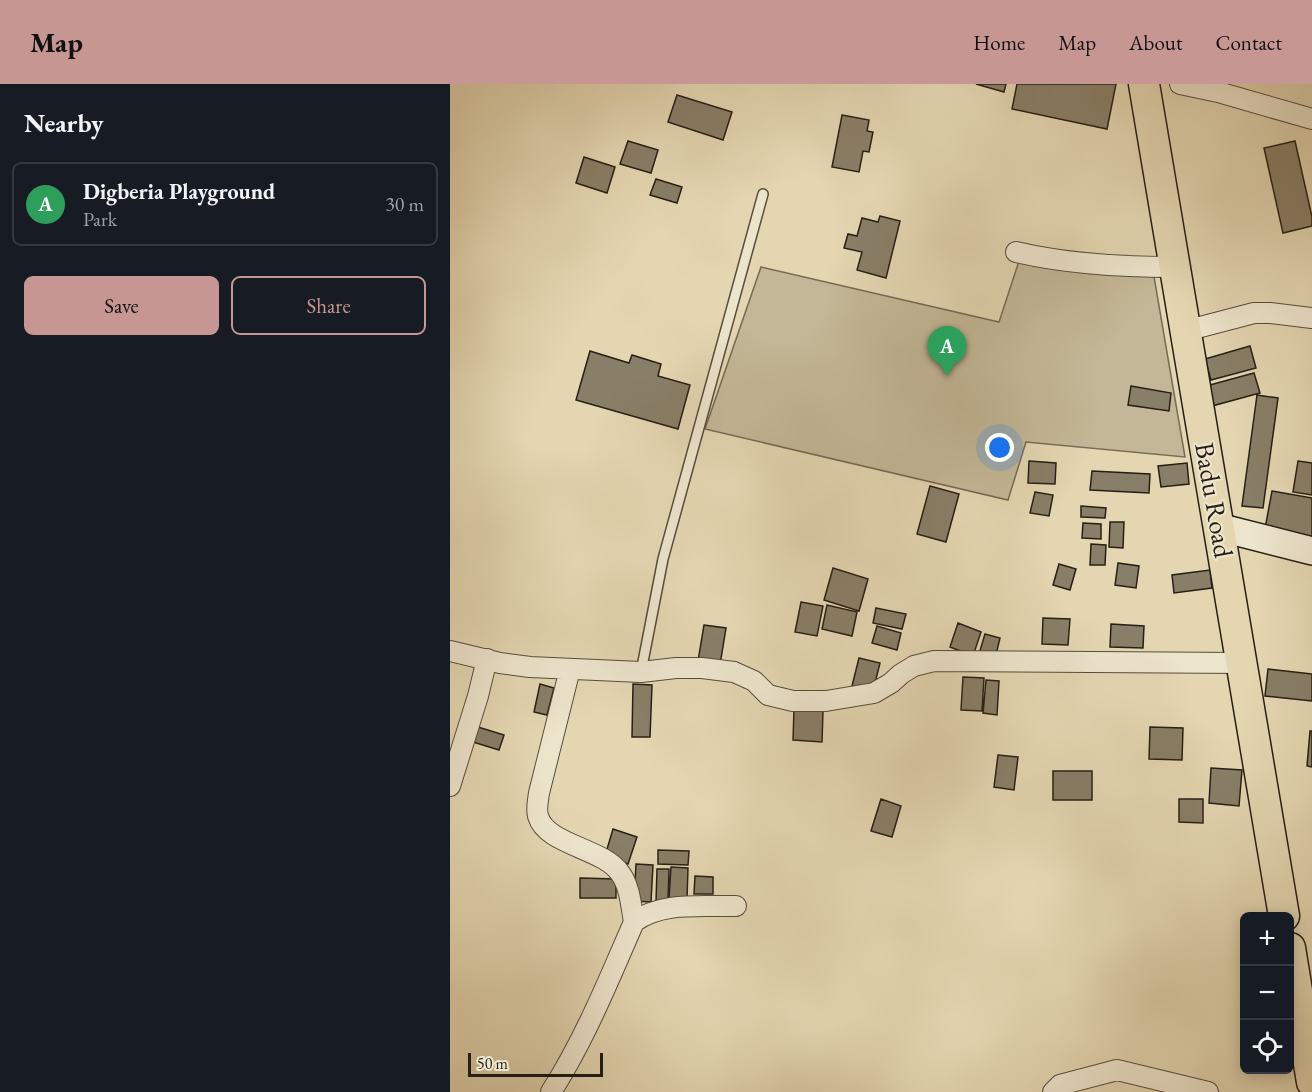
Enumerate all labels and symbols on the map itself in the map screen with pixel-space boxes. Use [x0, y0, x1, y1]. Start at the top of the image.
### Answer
pin: A [928, 326, 966, 376]
your location [985, 433, 1014, 462]
street label: Badu Road [1187, 440, 1242, 561]
scale bar [468, 1050, 603, 1078]

